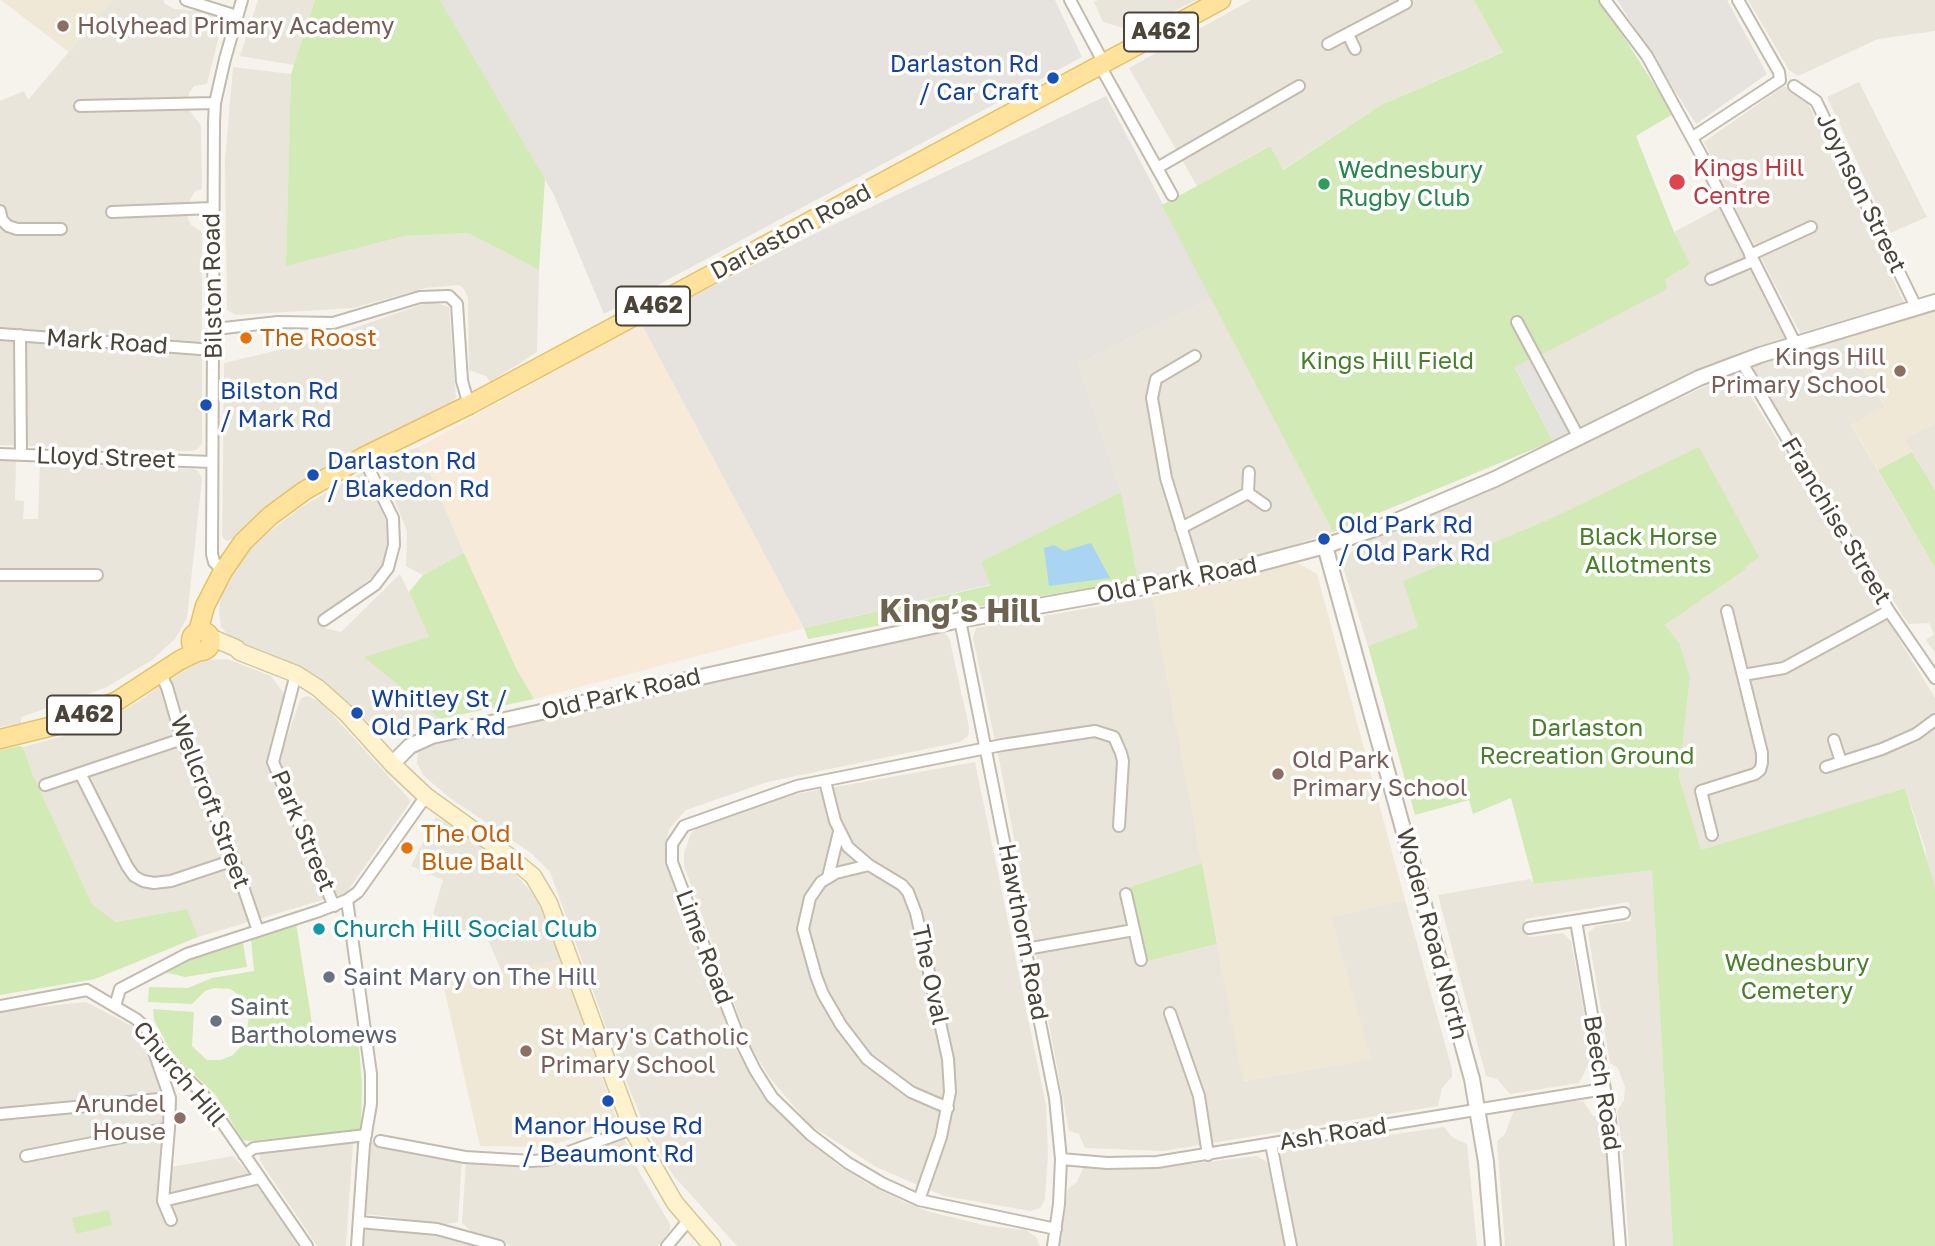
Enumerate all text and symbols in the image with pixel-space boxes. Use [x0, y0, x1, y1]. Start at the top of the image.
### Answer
place label: Holyhead Primary Academy [77, 12, 394, 40]
road number: A462 [1124, 12, 1198, 52]
marker: Holyhead Primary Academy [55, 18, 71, 34]
place label: Darlaston Rd / Car Craft [890, 50, 1039, 106]
marker: Darlaston Rd / Car Craft [1045, 70, 1061, 86]
street label: Joynson Street [1810, 108, 1912, 278]
place label: Kings Hill Centre [1693, 154, 1804, 210]
place label: Wednesbury Rugby Club [1338, 156, 1483, 212]
marker: Kings Hill Centre [1667, 172, 1687, 192]
marker: Wednesbury Rugby Club [1316, 176, 1332, 192]
street label: Darlaston Road [706, 178, 876, 286]
street label: Bilston Road [197, 213, 229, 359]
road number: A462 [616, 286, 690, 326]
street label: Mark Road [45, 323, 169, 361]
place label: The Roost [260, 324, 377, 352]
marker: The Roost [238, 330, 254, 346]
place label: Kings Hill Primary School [1710, 343, 1886, 399]
park label: Kings Hill Field [1300, 347, 1474, 375]
marker: Kings Hill Primary School [1892, 363, 1908, 379]
place label: Bilston Rd / Mark Rd [220, 377, 339, 433]
marker: Bilston Rd / Mark Rd [198, 397, 214, 413]
street label: Franchise Street [1775, 432, 1897, 610]
street label: Lloyd Street [36, 441, 176, 475]
place label: Darlaston Rd / Blakedon Rd [327, 447, 490, 503]
marker: Darlaston Rd / Blakedon Rd [305, 467, 321, 483]
place label: Old Park Rd / Old Park Rd [1338, 511, 1490, 567]
park label: Black Horse Allotments [1579, 523, 1717, 579]
marker: Old Park Rd / Old Park Rd [1316, 531, 1332, 547]
street label: Old Park Road [1094, 550, 1260, 610]
district label: King’s Hill [879, 593, 1041, 631]
street label: Old Park Road [538, 662, 704, 726]
place label: Whitley St / Old Park Rd [371, 685, 507, 741]
road number: A462 [47, 695, 121, 734]
marker: Whitley St / Old Park Rd [349, 705, 365, 721]
street label: Wellcroft Street [164, 711, 256, 893]
park label: Darlaston Recreation Ground [1479, 714, 1695, 770]
place label: Old Park Primary School [1292, 746, 1468, 802]
street label: Park Street [265, 766, 341, 896]
marker: Old Park Primary School [1270, 766, 1286, 782]
place label: The Old Blue Ball [421, 820, 524, 876]
street label: Woden Road North [1390, 825, 1474, 1043]
marker: The Old Blue Ball [399, 840, 415, 856]
street label: Hawthorn Road [992, 841, 1054, 1023]
street label: Lime Road [669, 886, 739, 1008]
place label: Church Hill Social Club [333, 915, 597, 943]
marker: Church Hill Social Club [311, 921, 327, 937]
street label: The Oval [905, 922, 955, 1028]
park label: Wednesbury Cemetery [1725, 949, 1869, 1005]
place label: Saint Mary on The Hill [343, 963, 597, 991]
marker: Saint Mary on The Hill [321, 969, 337, 985]
place label: Saint Bartholomews [230, 993, 397, 1049]
marker: Saint Bartholomews [208, 1013, 224, 1029]
street label: Beech Road [1577, 1013, 1627, 1153]
street label: Church Hill [127, 1015, 231, 1133]
place label: St Mary's Catholic Primary School [540, 1023, 749, 1079]
marker: St Mary's Catholic Primary School [518, 1043, 534, 1059]
place label: Arundel House [75, 1090, 166, 1146]
marker: Manor House Rd / Beaumont Rd [600, 1093, 616, 1109]
marker: Arundel House [172, 1110, 188, 1126]
street label: Ash Road [1277, 1111, 1389, 1157]
place label: Manor House Rd / Beaumont Rd [513, 1112, 703, 1168]

